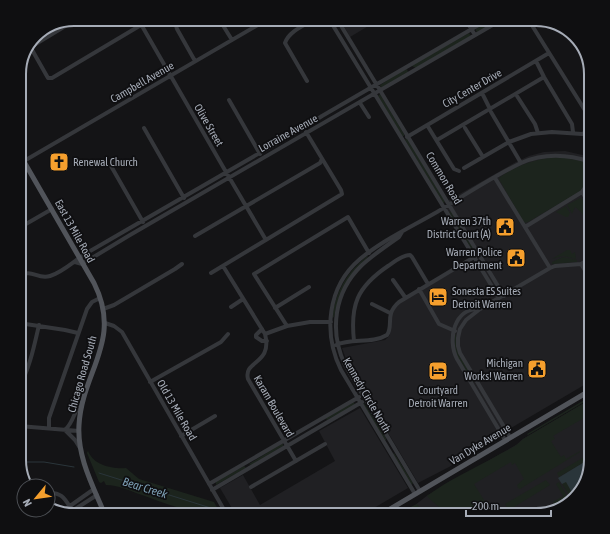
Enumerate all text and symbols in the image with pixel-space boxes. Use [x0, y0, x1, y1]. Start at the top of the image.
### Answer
street label: Campbell Avenue [108, 59, 176, 105]
street label: City Center Drive [440, 66, 504, 110]
street label: Olive Street [192, 102, 226, 148]
street label: Lorraine Avenue [256, 112, 320, 154]
street label: Common Road [424, 150, 464, 206]
church icon: Renewal Church [48, 151, 70, 173]
place label: Renewal Church [73, 156, 138, 168]
street label: East 13 Mile Road [53, 197, 97, 265]
place label: Warren 37th District Court (A) [427, 215, 491, 240]
public building icon: Warren 37th District Court (A) [494, 216, 516, 238]
place label: Warren Police Department [446, 246, 502, 271]
public building icon: Warren Police Department [505, 247, 527, 269]
place label: Sonesta ES Suites Detroit Warren [452, 285, 521, 310]
hotel icon: Sonesta ES Suites Detroit Warren [427, 286, 449, 308]
street label: Chicago Road South [65, 334, 99, 414]
street label: Kennedy Circle North [341, 355, 393, 435]
place label: Michigan Works! Warren [464, 357, 523, 382]
public building icon: Michigan Works! Warren [526, 358, 548, 380]
hotel icon: Courtyard Detroit Warren [427, 360, 449, 382]
street label: Karam Boulevard [251, 373, 297, 439]
street label: Old 13 Mile Road [155, 378, 199, 442]
place label: Courtyard Detroit Warren [408, 384, 468, 409]
street label: Van Dyke Avenue [447, 421, 513, 467]
water label: Bear Creek [121, 475, 170, 502]
north arrow [16, 478, 56, 518]
scale bar [466, 492, 551, 518]
text: N [20, 497, 34, 509]
text: 200 m [472, 499, 499, 513]

